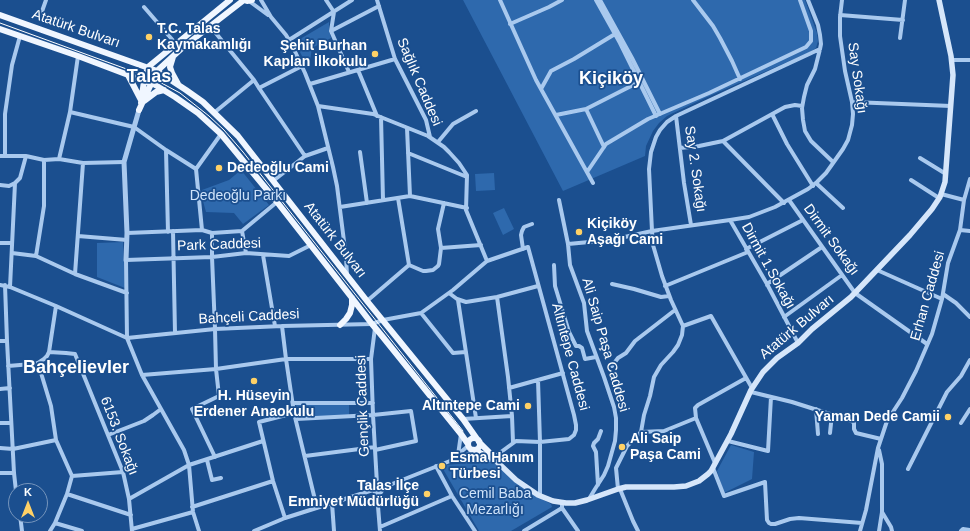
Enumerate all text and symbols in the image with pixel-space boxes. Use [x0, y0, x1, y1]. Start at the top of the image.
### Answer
street label: Atatürk Bulvarı [30, 6, 122, 52]
place label: T.C. Talas Kaymakamlığı [157, 21, 251, 54]
marker: T.C. Talas Kaymakamlığı [144, 32, 154, 42]
street label: Sağlık Caddesi [393, 35, 445, 129]
place label: Şehit Burhan Kaplan İlkokulu [264, 38, 367, 70]
street label: Say Sokağı [844, 41, 870, 115]
marker: Şehit Burhan Kaplan İlkokulu [370, 49, 380, 59]
district label: Talas [127, 66, 171, 88]
district label: Kiçiköy [579, 68, 643, 90]
street label: Say 2. Sokağı [681, 125, 709, 213]
place label: Dedeoğlu Cami [227, 160, 329, 176]
marker: Dedeoğlu Cami [214, 163, 224, 173]
park label: Dedeoğlu Parkı [190, 188, 286, 204]
street label: Atatürk Bulvarı [300, 199, 370, 281]
street label: Dirmit Sokağı [800, 201, 862, 279]
place label: Kiçiköy Aşağı Cami [587, 216, 663, 248]
street label: Dirmit 1.Sokağı [737, 220, 799, 312]
marker: Kiçiköy Aşağı Cami [574, 227, 584, 237]
street label: Park Caddesi [177, 235, 261, 255]
street label: Erhan Caddesi [907, 249, 949, 343]
street label: Ali Saip Paşa Caddesi [578, 276, 632, 414]
street label: Atatürk Bulvarı [756, 291, 838, 363]
street label: Altıntepe Caddesi [548, 301, 592, 413]
street label: Bahçeli Caddesi [198, 306, 300, 328]
street label: Gençlik Caddesi [353, 355, 373, 457]
district label: Bahçelievler [23, 357, 129, 379]
marker: H. Hüseyin Erdener Anaokulu [249, 376, 259, 386]
place label: H. Hüseyin Erdener Anaokulu [194, 388, 314, 420]
street label: 6153. Sokağı [96, 394, 142, 478]
place label: Altıntepe Cami [422, 398, 520, 414]
marker: Altıntepe Cami [523, 401, 533, 411]
place label: Yaman Dede Camii [815, 409, 940, 425]
marker: Yaman Dede Camii [943, 412, 953, 422]
place label: Ali Saip Paşa Cami [630, 431, 701, 464]
marker: Ali Saip Paşa Cami [617, 442, 627, 452]
place label: Esma Hanım Türbesi [450, 450, 534, 482]
marker: Esma Hanım Türbesi [437, 461, 447, 471]
place label: Talas İlçe Emniyet Müdürlüğü [288, 478, 419, 510]
north arrow [8, 483, 48, 523]
text: K [24, 486, 32, 498]
park label: Cemil Baba Mezarlığı [459, 486, 531, 518]
marker: Talas İlçe Emniyet Müdürlüğü [422, 489, 432, 499]

